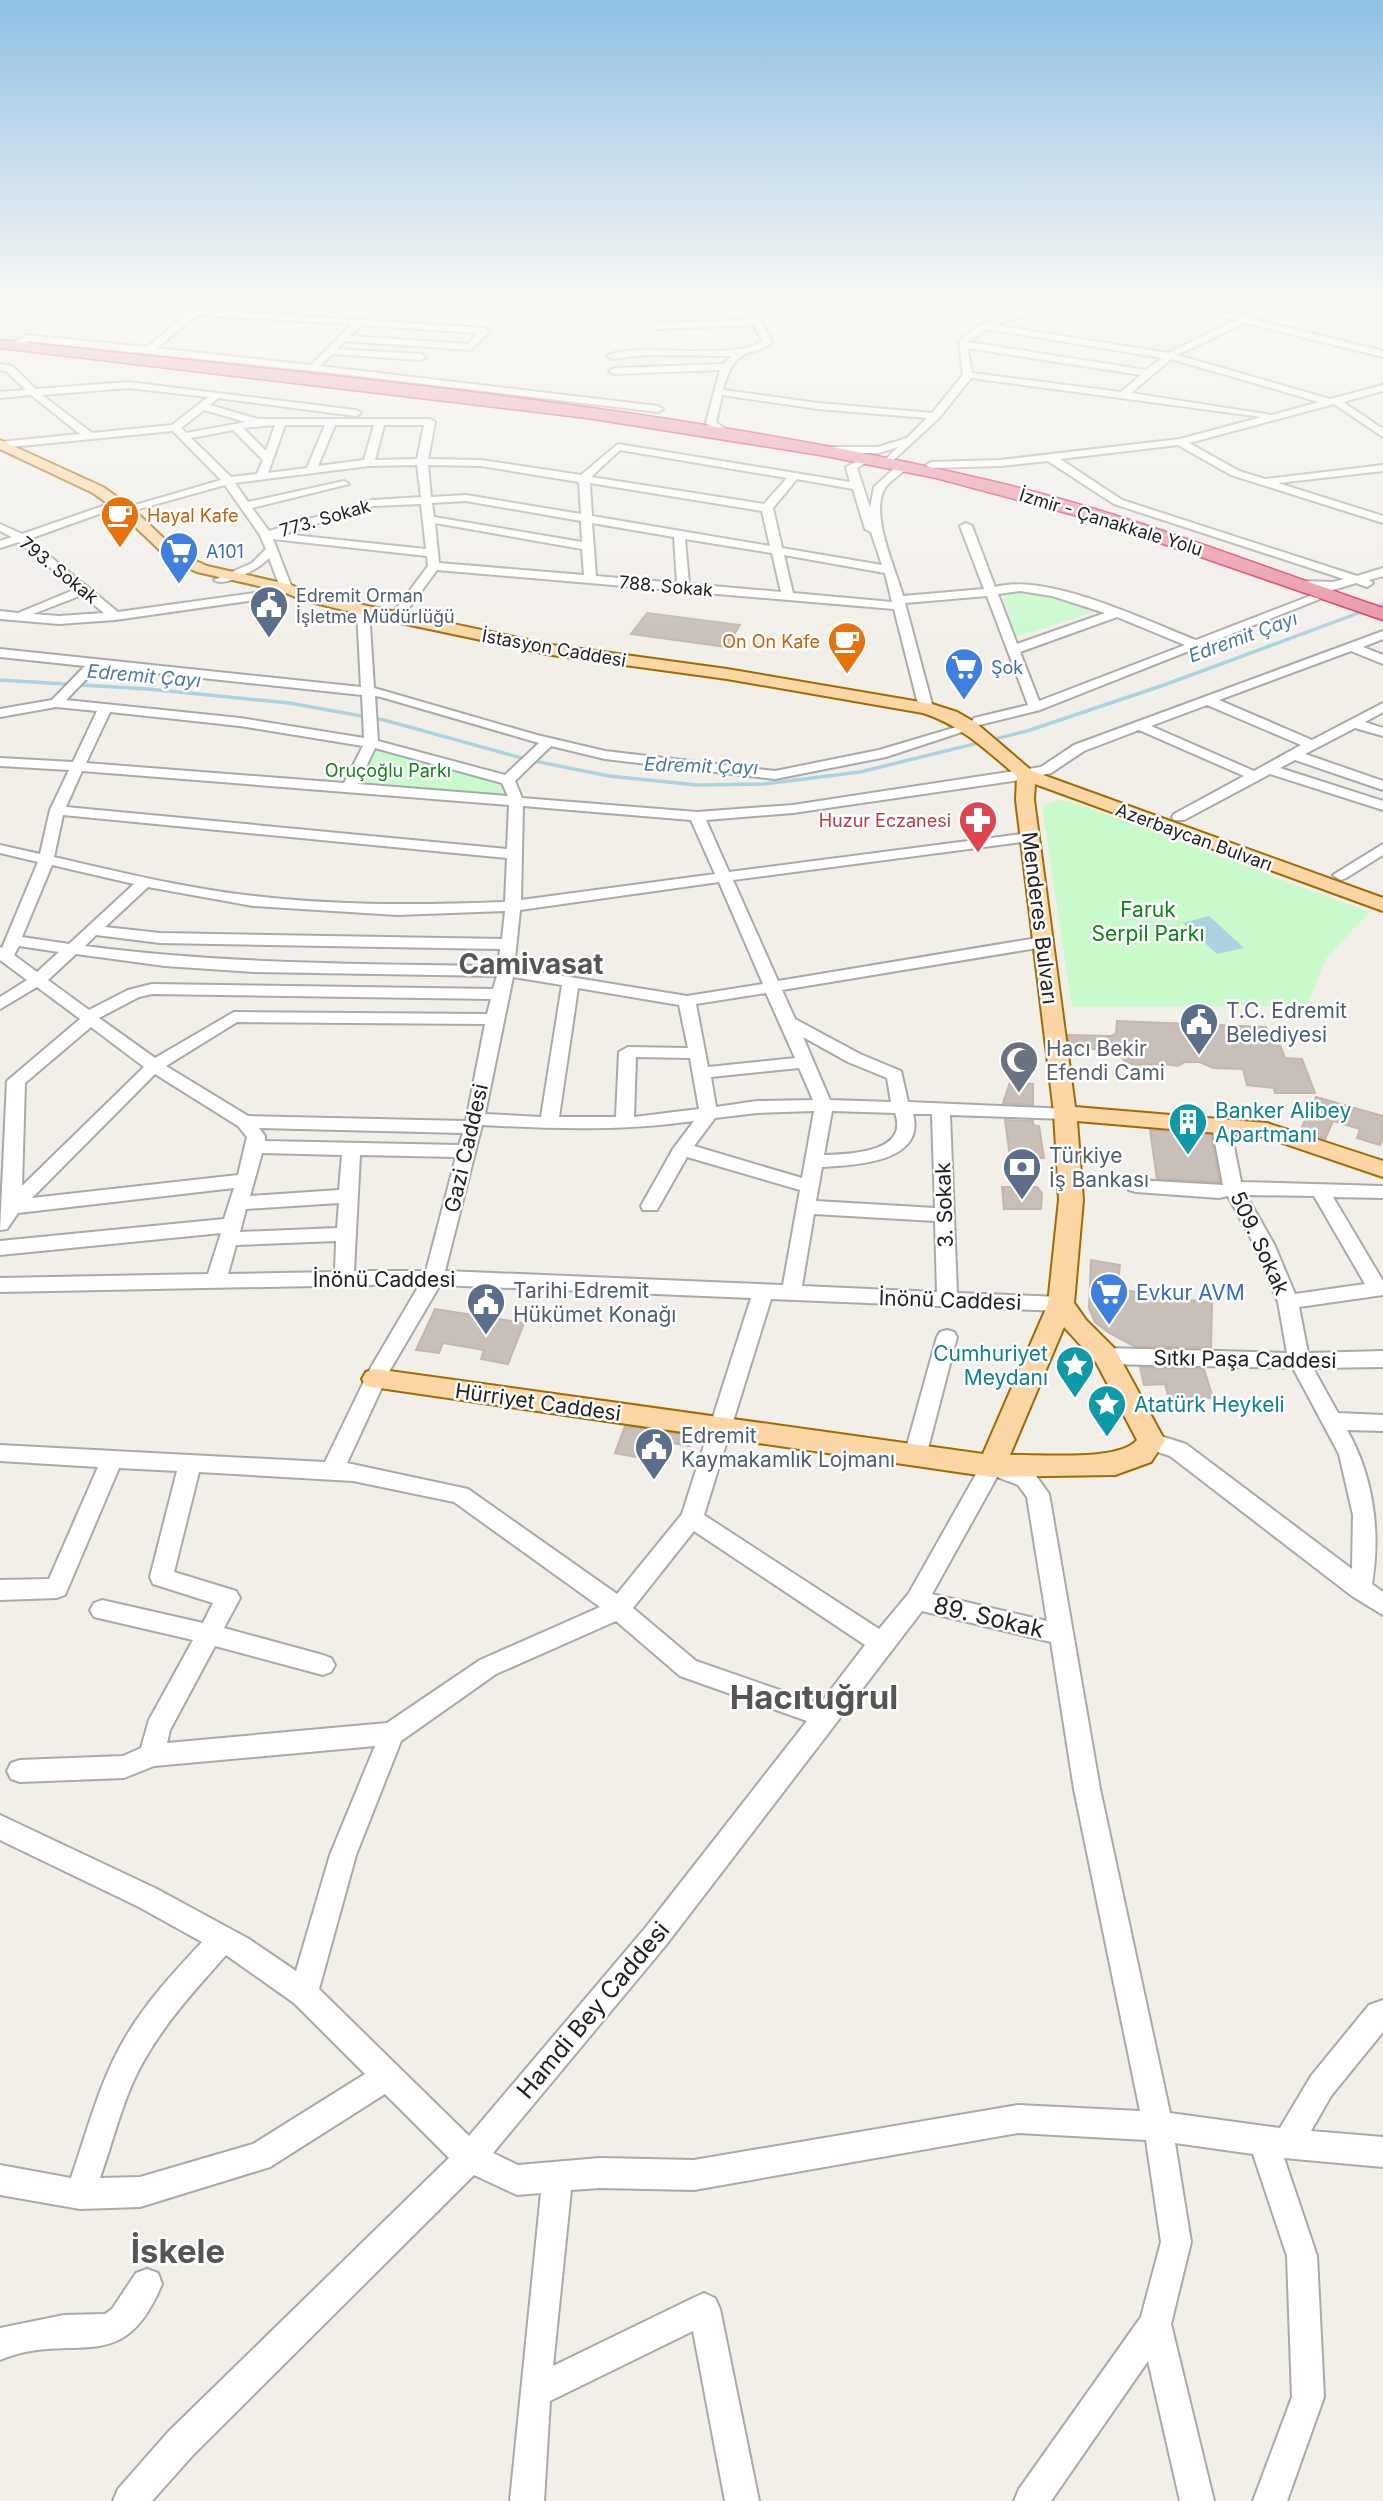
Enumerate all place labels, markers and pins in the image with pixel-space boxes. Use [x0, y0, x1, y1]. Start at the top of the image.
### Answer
cafe icon: Hayal Kafe [99, 494, 141, 549]
place label: Hayal Kafe [147, 505, 239, 526]
supermarket icon: A101 [158, 530, 200, 585]
place label: A101 [206, 541, 244, 562]
public building icon: Edremit Orman İşletme Müdürlüğü [248, 584, 290, 639]
place label: Edremit Orman İşletme Müdürlüğü [296, 585, 455, 627]
cafe icon: On On Kafe [826, 620, 868, 675]
place label: On On Kafe [722, 631, 820, 652]
supermarket icon: Şok [943, 646, 985, 701]
place label: Şok [991, 657, 1023, 678]
pharmacy icon: Huzur Eczanesi [957, 799, 999, 854]
place label: Huzur Eczanesi [819, 810, 951, 831]
place label: T.C. Edremit Belediyesi [1226, 998, 1347, 1047]
public building icon: T.C. Edremit Belediyesi [1178, 1001, 1220, 1056]
place label: Hacı Bekir Efendi Cami [1046, 1036, 1165, 1085]
mosque icon: Hacı Bekir Efendi Cami [998, 1039, 1040, 1094]
place label: Banker Alibey Apartmanı [1215, 1098, 1351, 1147]
building icon: Banker Alibey Apartmanı [1167, 1101, 1209, 1156]
place label: Türkiye İş Bankası [1049, 1143, 1149, 1192]
bank icon: Türkiye İş Bankası [1001, 1146, 1043, 1201]
supermarket icon: Evkur AVM [1088, 1271, 1130, 1326]
place label: Tarihi Edremit Hükümet Konağı [513, 1278, 676, 1327]
place label: Evkur AVM [1136, 1280, 1245, 1305]
public building icon: Tarihi Edremit Hükümet Konağı [465, 1281, 507, 1336]
place label: Cumhuriyet Meydanı [933, 1341, 1048, 1390]
place icon: Cumhuriyet Meydanı [1054, 1344, 1096, 1399]
place icon: Atatürk Heykeli [1086, 1383, 1128, 1438]
place label: Atatürk Heykeli [1134, 1392, 1285, 1417]
place label: Edremit Kaymakamlık Lojmanı [681, 1423, 895, 1472]
public building icon: Edremit Kaymakamlık Lojmanı [633, 1426, 675, 1481]

